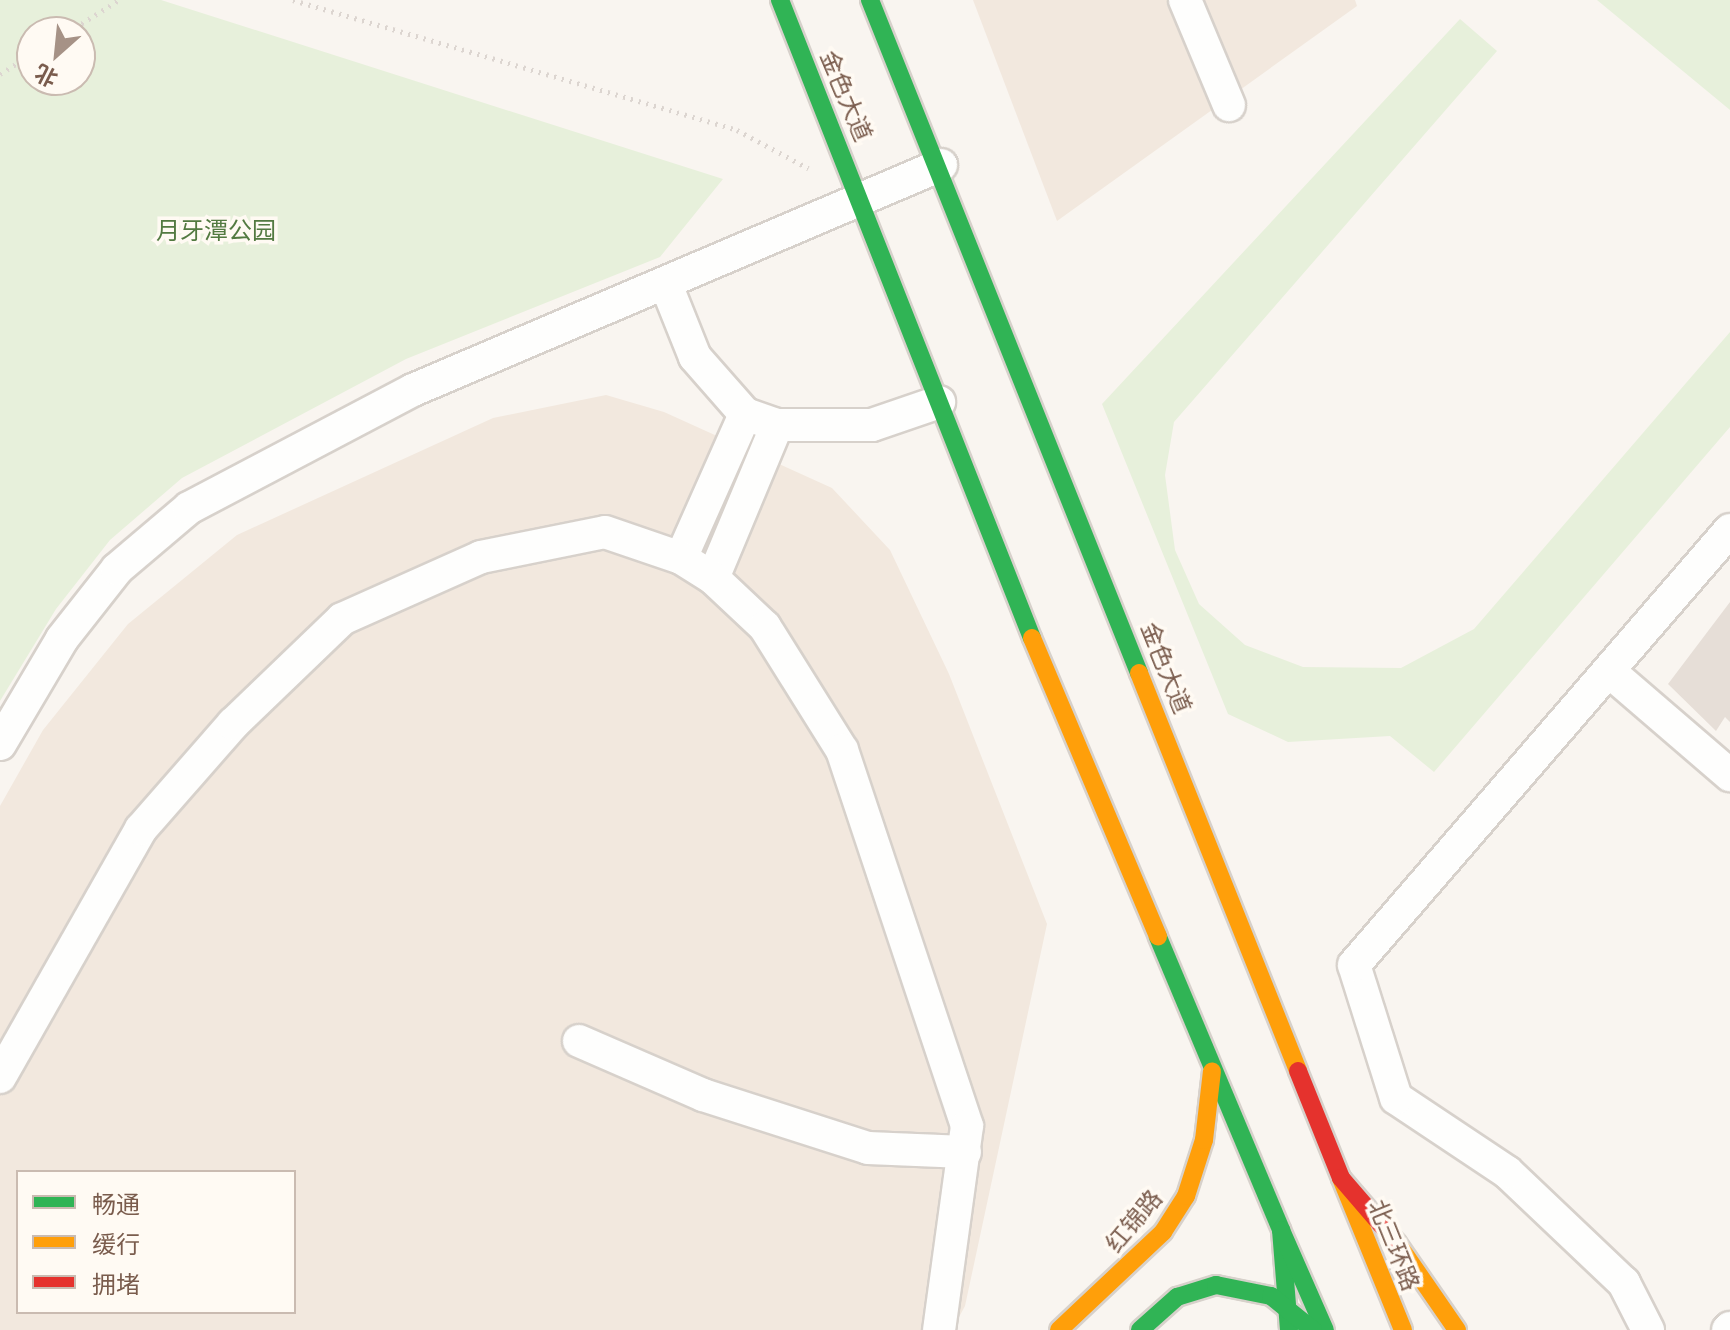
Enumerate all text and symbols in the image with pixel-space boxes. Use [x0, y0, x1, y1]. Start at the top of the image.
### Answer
north arrow [16, 16, 96, 96]
street label: 金色大道 [814, 46, 878, 146]
text: 北 [30, 58, 62, 93]
park label: 月牙潭公园 [156, 217, 276, 245]
street label: 金色大道 [1135, 618, 1197, 718]
legend [16, 1170, 296, 1314]
street label: 红锦路 [1100, 1184, 1168, 1258]
text: 畅通 [92, 1189, 140, 1220]
street label: 北三环路 [1363, 1195, 1425, 1295]
text: 缓行 [92, 1229, 140, 1260]
text: 拥堵 [92, 1269, 140, 1300]

